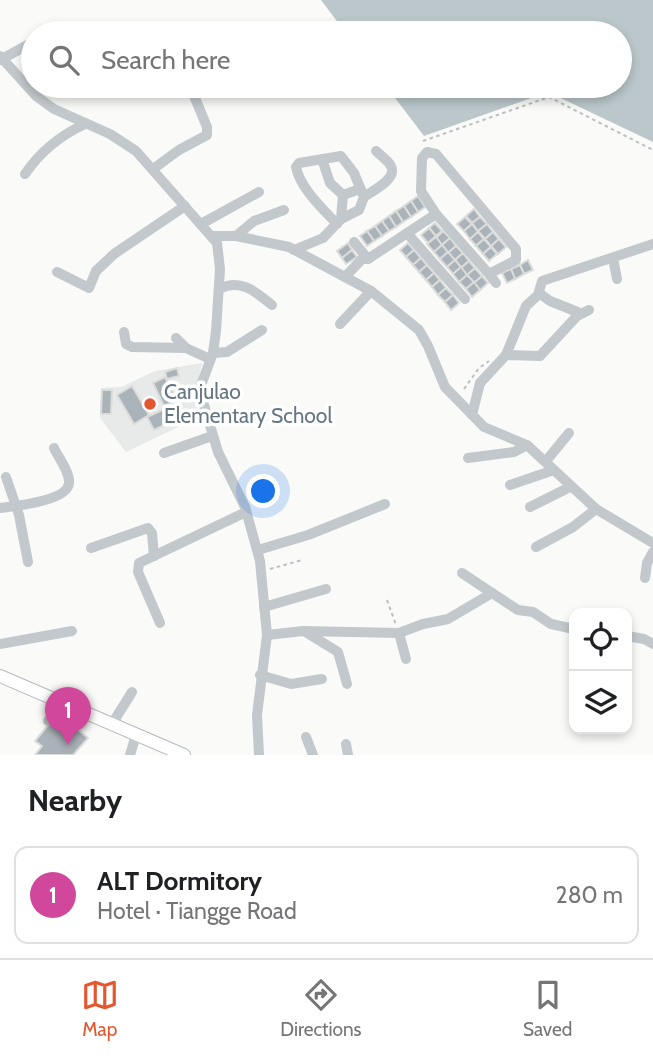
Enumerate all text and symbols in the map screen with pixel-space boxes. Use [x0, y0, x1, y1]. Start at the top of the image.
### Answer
search box [21, 21, 632, 98]
icon: search [45, 41, 83, 79]
text: Search here [101, 44, 230, 76]
place label: Canjulao Elementary School [164, 379, 332, 428]
marker: Canjulao Elementary School [142, 396, 158, 412]
your location [246, 474, 280, 508]
map controls [569, 608, 632, 734]
button: locate [569, 608, 632, 671]
button: layers [569, 671, 632, 734]
pin: 1 [45, 687, 91, 745]
text: Nearby [28, 782, 122, 819]
text: ALT Dormitory [97, 865, 262, 897]
text: 1 [49, 881, 57, 909]
text: 280 m [556, 881, 623, 909]
text: Hotel · Tiangge Road [97, 897, 297, 925]
tab: Map [81, 976, 119, 1041]
tab: Directions [280, 976, 361, 1041]
tab: Saved [523, 976, 572, 1041]

